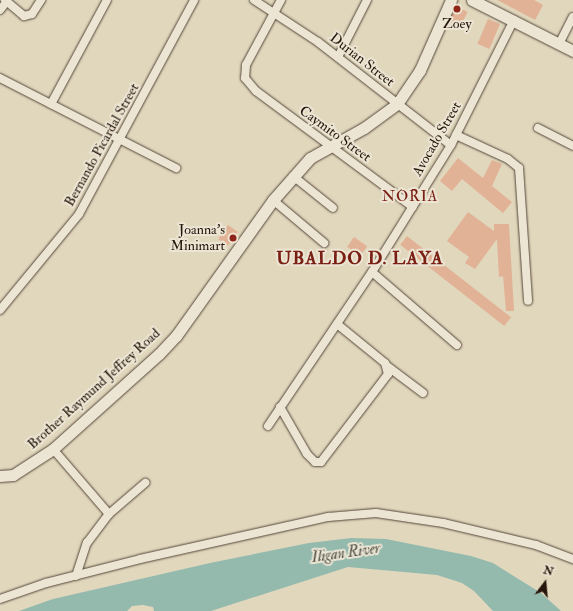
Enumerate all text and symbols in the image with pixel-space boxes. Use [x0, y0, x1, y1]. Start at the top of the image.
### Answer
marker: Zoey [452, 4, 462, 14]
place label: Zoey [442, 16, 472, 32]
street label: Durian Street [326, 30, 398, 90]
street label: Bernando Picardal Street [61, 80, 143, 210]
street label: Avocado Street [409, 99, 465, 179]
street label: Caymito Street [296, 102, 374, 166]
district label: NORIA [382, 188, 438, 206]
place label: Joanna's Minimart [170, 222, 225, 254]
marker: Joanna's Minimart [228, 233, 238, 243]
district label: UBALDO D. LAYA [276, 248, 444, 270]
street label: Brother Raymund Jeffrey Road [24, 325, 164, 453]
water label: Iligan River [310, 539, 382, 567]
north arrow [525, 563, 565, 603]
text: N [542, 563, 555, 579]

